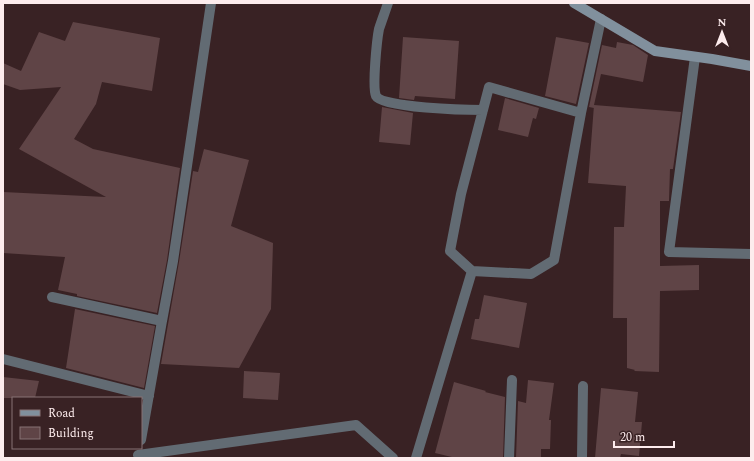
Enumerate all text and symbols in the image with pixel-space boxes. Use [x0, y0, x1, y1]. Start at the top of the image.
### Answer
north arrow [702, 12, 742, 52]
text: N [718, 14, 727, 31]
legend [12, 397, 142, 449]
text: Road [48, 404, 75, 423]
scale bar [614, 423, 674, 449]
text: Building [48, 424, 94, 443]
text: 20 m [620, 428, 645, 447]

